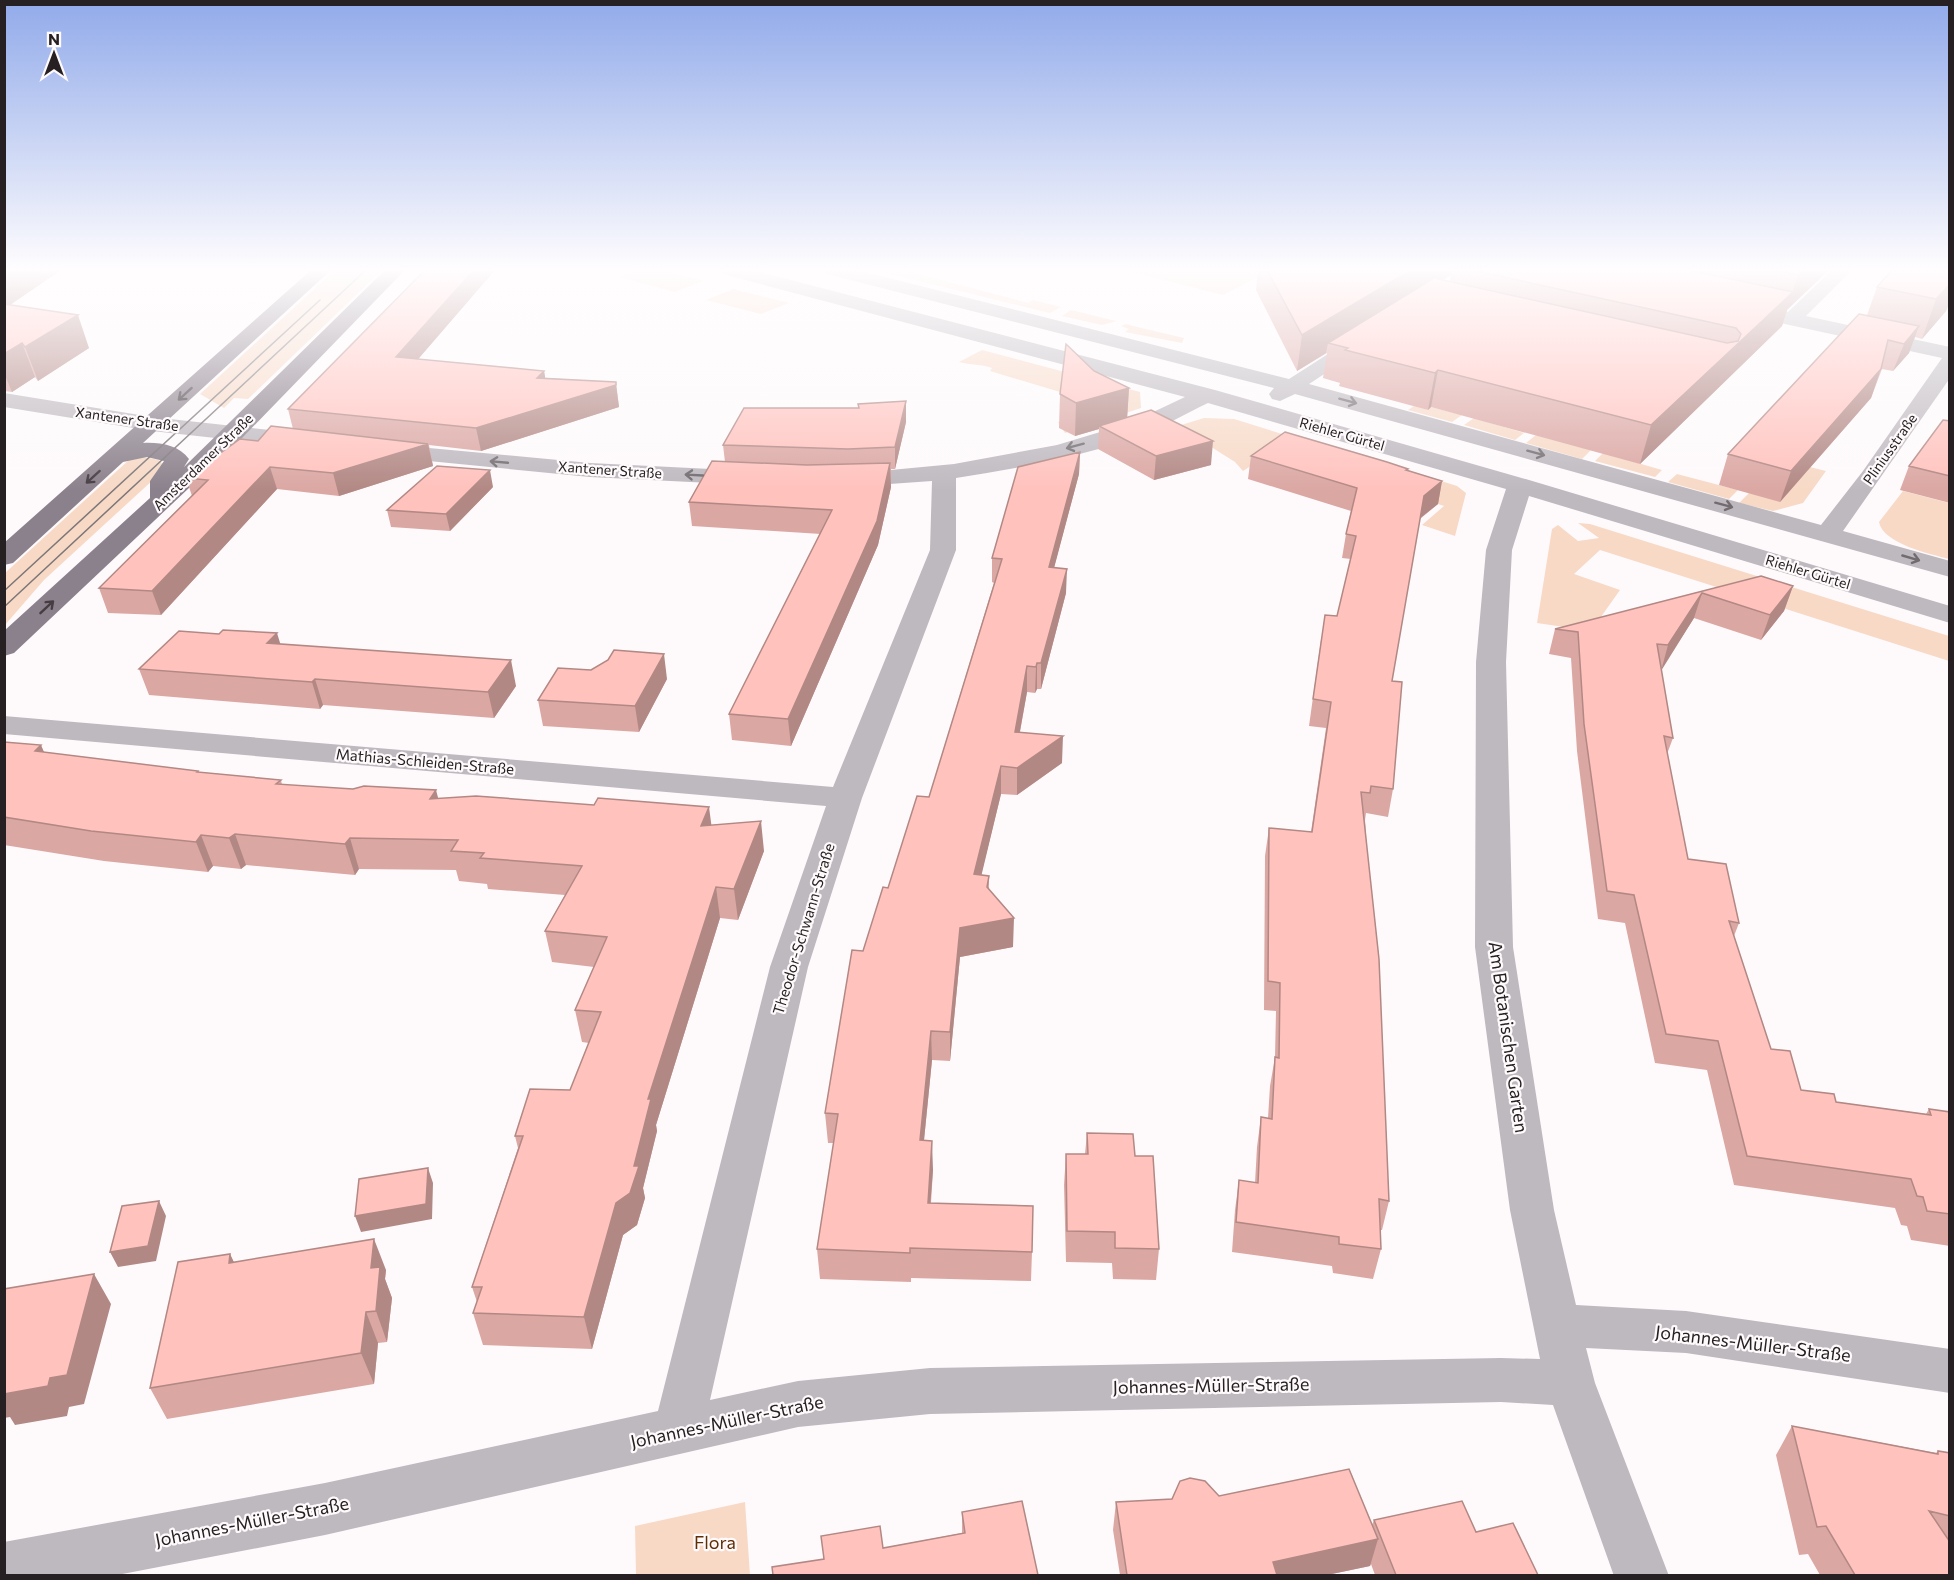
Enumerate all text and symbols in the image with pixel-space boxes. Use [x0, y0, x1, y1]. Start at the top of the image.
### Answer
north arrow [24, 24, 84, 84]
text: N [48, 29, 60, 48]
one-way arrow [178, 387, 193, 401]
one-way arrow [1338, 396, 1357, 407]
street label: Xantener Straße [74, 403, 180, 434]
street label: Amsterdamer Straße [149, 410, 256, 514]
street label: Pliniusstraße [1859, 410, 1920, 487]
street label: Riehler Gürtel [1298, 413, 1387, 454]
one-way arrow [1066, 441, 1085, 453]
one-way arrow [1526, 448, 1545, 459]
one-way arrow [490, 456, 510, 467]
street label: Xantener Straße [558, 457, 663, 482]
one-way arrow [85, 470, 100, 484]
one-way arrow [684, 470, 704, 481]
one-way arrow [1714, 500, 1733, 511]
street label: Riehler Gürtel [1764, 551, 1853, 592]
one-way arrow [1902, 553, 1921, 564]
one-way arrow [39, 600, 54, 614]
street label: Mathias-Schleiden-Straße [335, 744, 515, 778]
street label: Theodor-Schwann-Straße [768, 841, 838, 1017]
street label: Am Botanischen Garten [1485, 940, 1533, 1134]
street label: Johannes-Müller-Straße [1654, 1320, 1852, 1366]
street label: Johannes-Müller-Straße [1112, 1372, 1310, 1398]
street label: Johannes-Müller-Straße [628, 1390, 825, 1452]
street label: Johannes-Müller-Straße [153, 1491, 351, 1551]
park label: Flora [694, 1531, 736, 1553]

